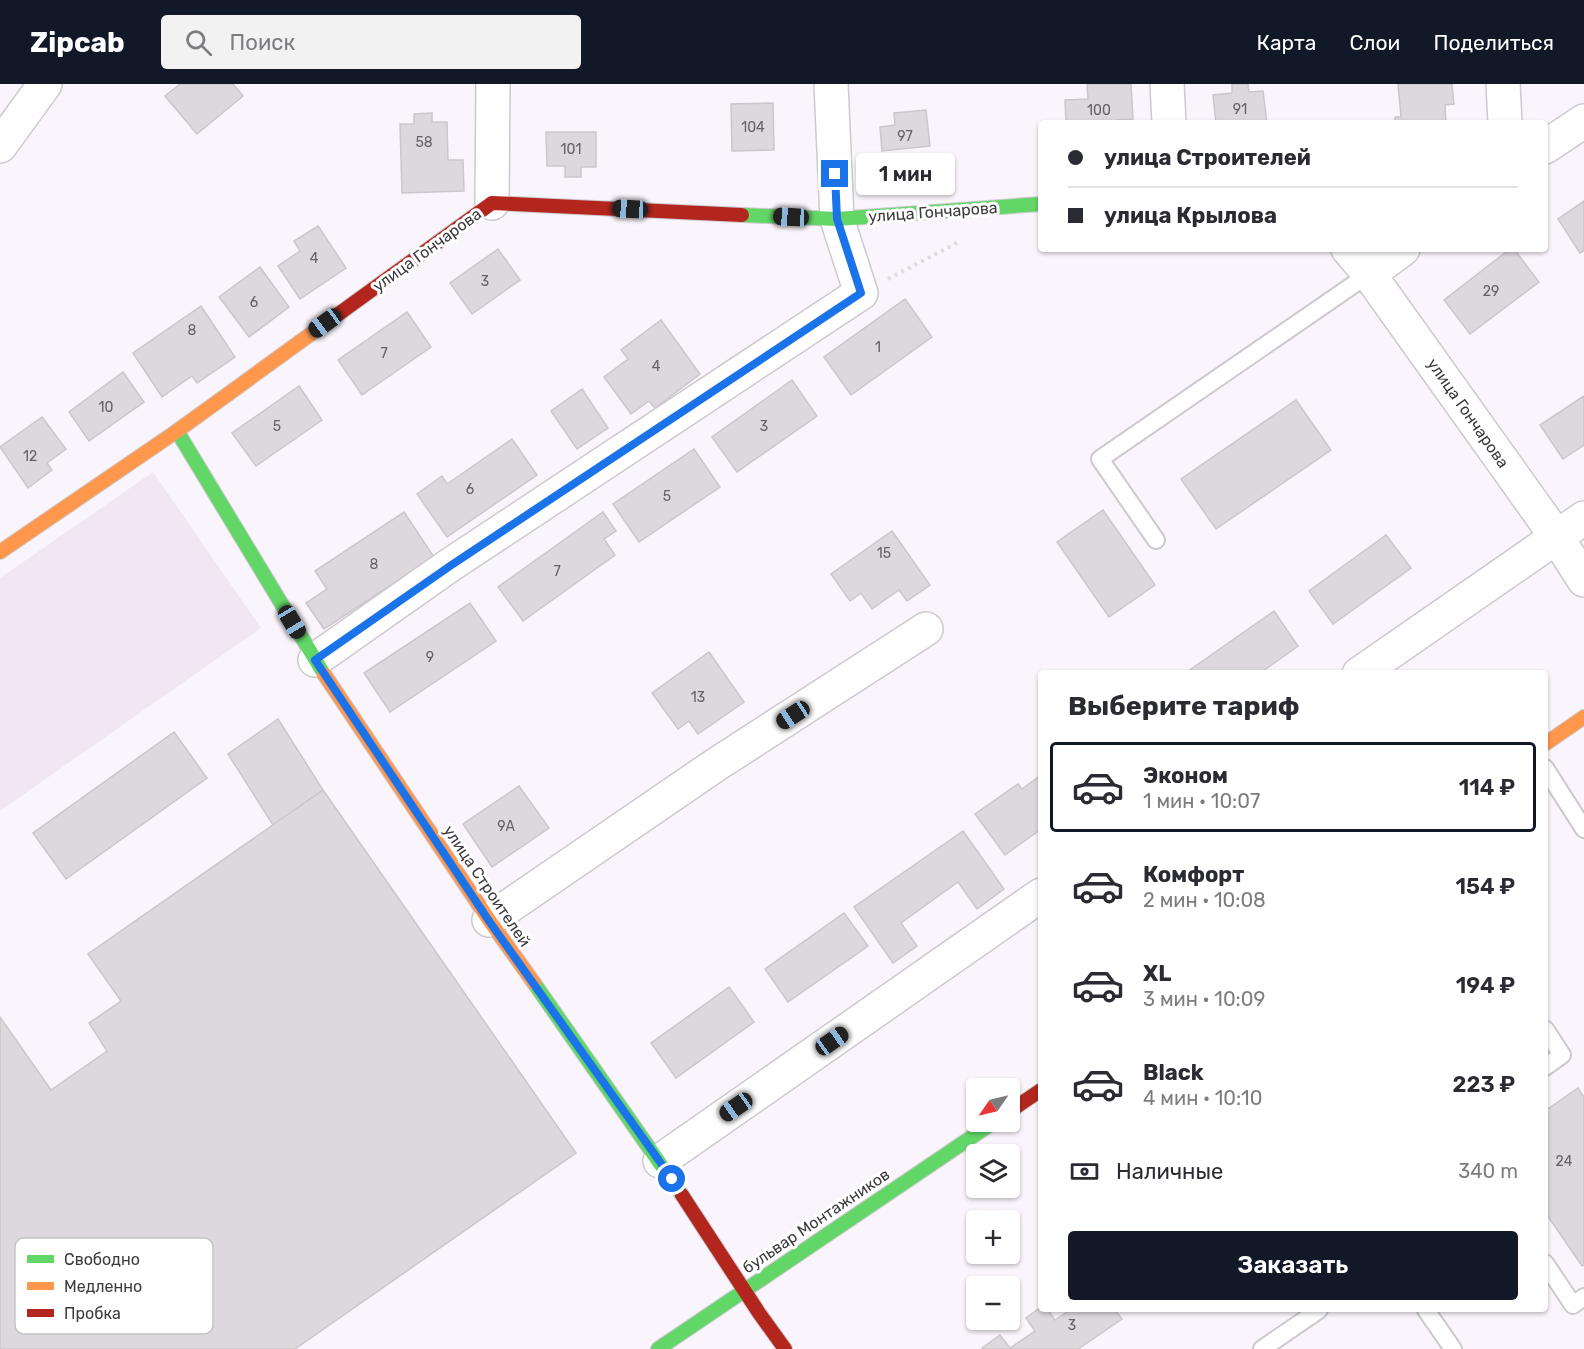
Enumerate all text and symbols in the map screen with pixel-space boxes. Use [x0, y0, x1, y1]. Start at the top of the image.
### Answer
search box [161, 15, 581, 69]
text: Zipcab [30, 26, 125, 59]
icon: search [182, 26, 215, 59]
text: Поиск [230, 29, 295, 56]
text: Карта [1256, 30, 1316, 55]
text: Слои [1349, 30, 1400, 55]
text: Поделиться [1433, 30, 1554, 55]
house number: 91 [1233, 101, 1247, 118]
house number: 100 [1087, 102, 1111, 119]
house number: 104 [741, 119, 765, 136]
house number: 97 [897, 128, 913, 145]
house number: 58 [415, 134, 433, 151]
house number: 101 [561, 141, 581, 158]
text: улица Строителей [1104, 144, 1311, 171]
callout: 1 мин [856, 153, 955, 195]
route end [821, 160, 848, 187]
text: 1 мин [879, 162, 932, 186]
street label: улица Гончарова [868, 198, 998, 226]
car [612, 199, 648, 219]
text: улица Крылова [1104, 202, 1277, 229]
street label: улица Гончарова [369, 204, 485, 296]
car [773, 207, 809, 227]
house number: 4 [310, 250, 319, 267]
house number: 3 [481, 273, 489, 290]
house number: 29 [1483, 283, 1499, 300]
house number: 6 [250, 294, 258, 311]
car [305, 305, 345, 341]
house number: 8 [188, 322, 197, 339]
house number: 1 [875, 339, 881, 356]
house number: 7 [380, 345, 388, 362]
street label: улица Гончарова [1423, 355, 1513, 471]
house number: 4 [652, 358, 661, 375]
house number: 10 [99, 399, 114, 416]
house number: 5 [273, 418, 281, 435]
house number: 3 [760, 418, 768, 435]
house number: 12 [23, 448, 37, 465]
house number: 6 [466, 481, 474, 498]
house number: 5 [663, 488, 671, 505]
house number: 15 [877, 545, 891, 562]
house number: 8 [370, 556, 379, 573]
house number: 7 [553, 563, 561, 580]
car [275, 602, 309, 642]
house number: 9 [426, 649, 434, 666]
house number: 13 [691, 689, 705, 706]
text: Выберите тариф [1068, 690, 1299, 722]
car [773, 698, 813, 732]
icon: car [1071, 760, 1125, 814]
text: Эконом [1143, 762, 1228, 789]
text: 114 ₽ [1459, 774, 1515, 801]
text: 1 мин · 10:07 [1143, 789, 1260, 813]
house number: 9А [497, 818, 515, 835]
street label: улица Строителей [439, 822, 535, 950]
icon: car [1071, 859, 1125, 913]
text: Комфорт [1143, 861, 1244, 888]
text: 154 ₽ [1455, 873, 1515, 900]
text: 2 мин · 10:08 [1143, 888, 1266, 912]
icon: car [1071, 958, 1125, 1012]
text: XL [1143, 960, 1171, 987]
text: 194 ₽ [1456, 972, 1515, 999]
text: 3 мин · 10:09 [1143, 987, 1265, 1011]
car [812, 1023, 852, 1059]
icon: car [1071, 1057, 1125, 1111]
text: Black [1143, 1059, 1204, 1086]
text: 223 ₽ [1452, 1071, 1515, 1098]
north arrow [966, 1078, 1020, 1132]
map controls [966, 1078, 1020, 1330]
text: 4 мин · 10:10 [1143, 1086, 1262, 1110]
car [716, 1089, 756, 1125]
button: layers [966, 1144, 1020, 1198]
house number: 24 [1556, 1153, 1573, 1170]
icon: cash [1068, 1155, 1101, 1188]
text: Наличные [1116, 1158, 1223, 1185]
text: 340 m [1458, 1159, 1518, 1183]
route start [658, 1165, 685, 1192]
street label: бульвар Монтажников [739, 1165, 893, 1277]
button: + [966, 1210, 1020, 1264]
button: Заказать [1068, 1231, 1518, 1300]
legend [15, 1238, 213, 1334]
text: Свободно [64, 1250, 140, 1269]
button: − [966, 1276, 1020, 1330]
text: Медленно [64, 1277, 142, 1296]
text: Пробка [64, 1304, 121, 1323]
house number: 3 [1068, 1317, 1076, 1334]

